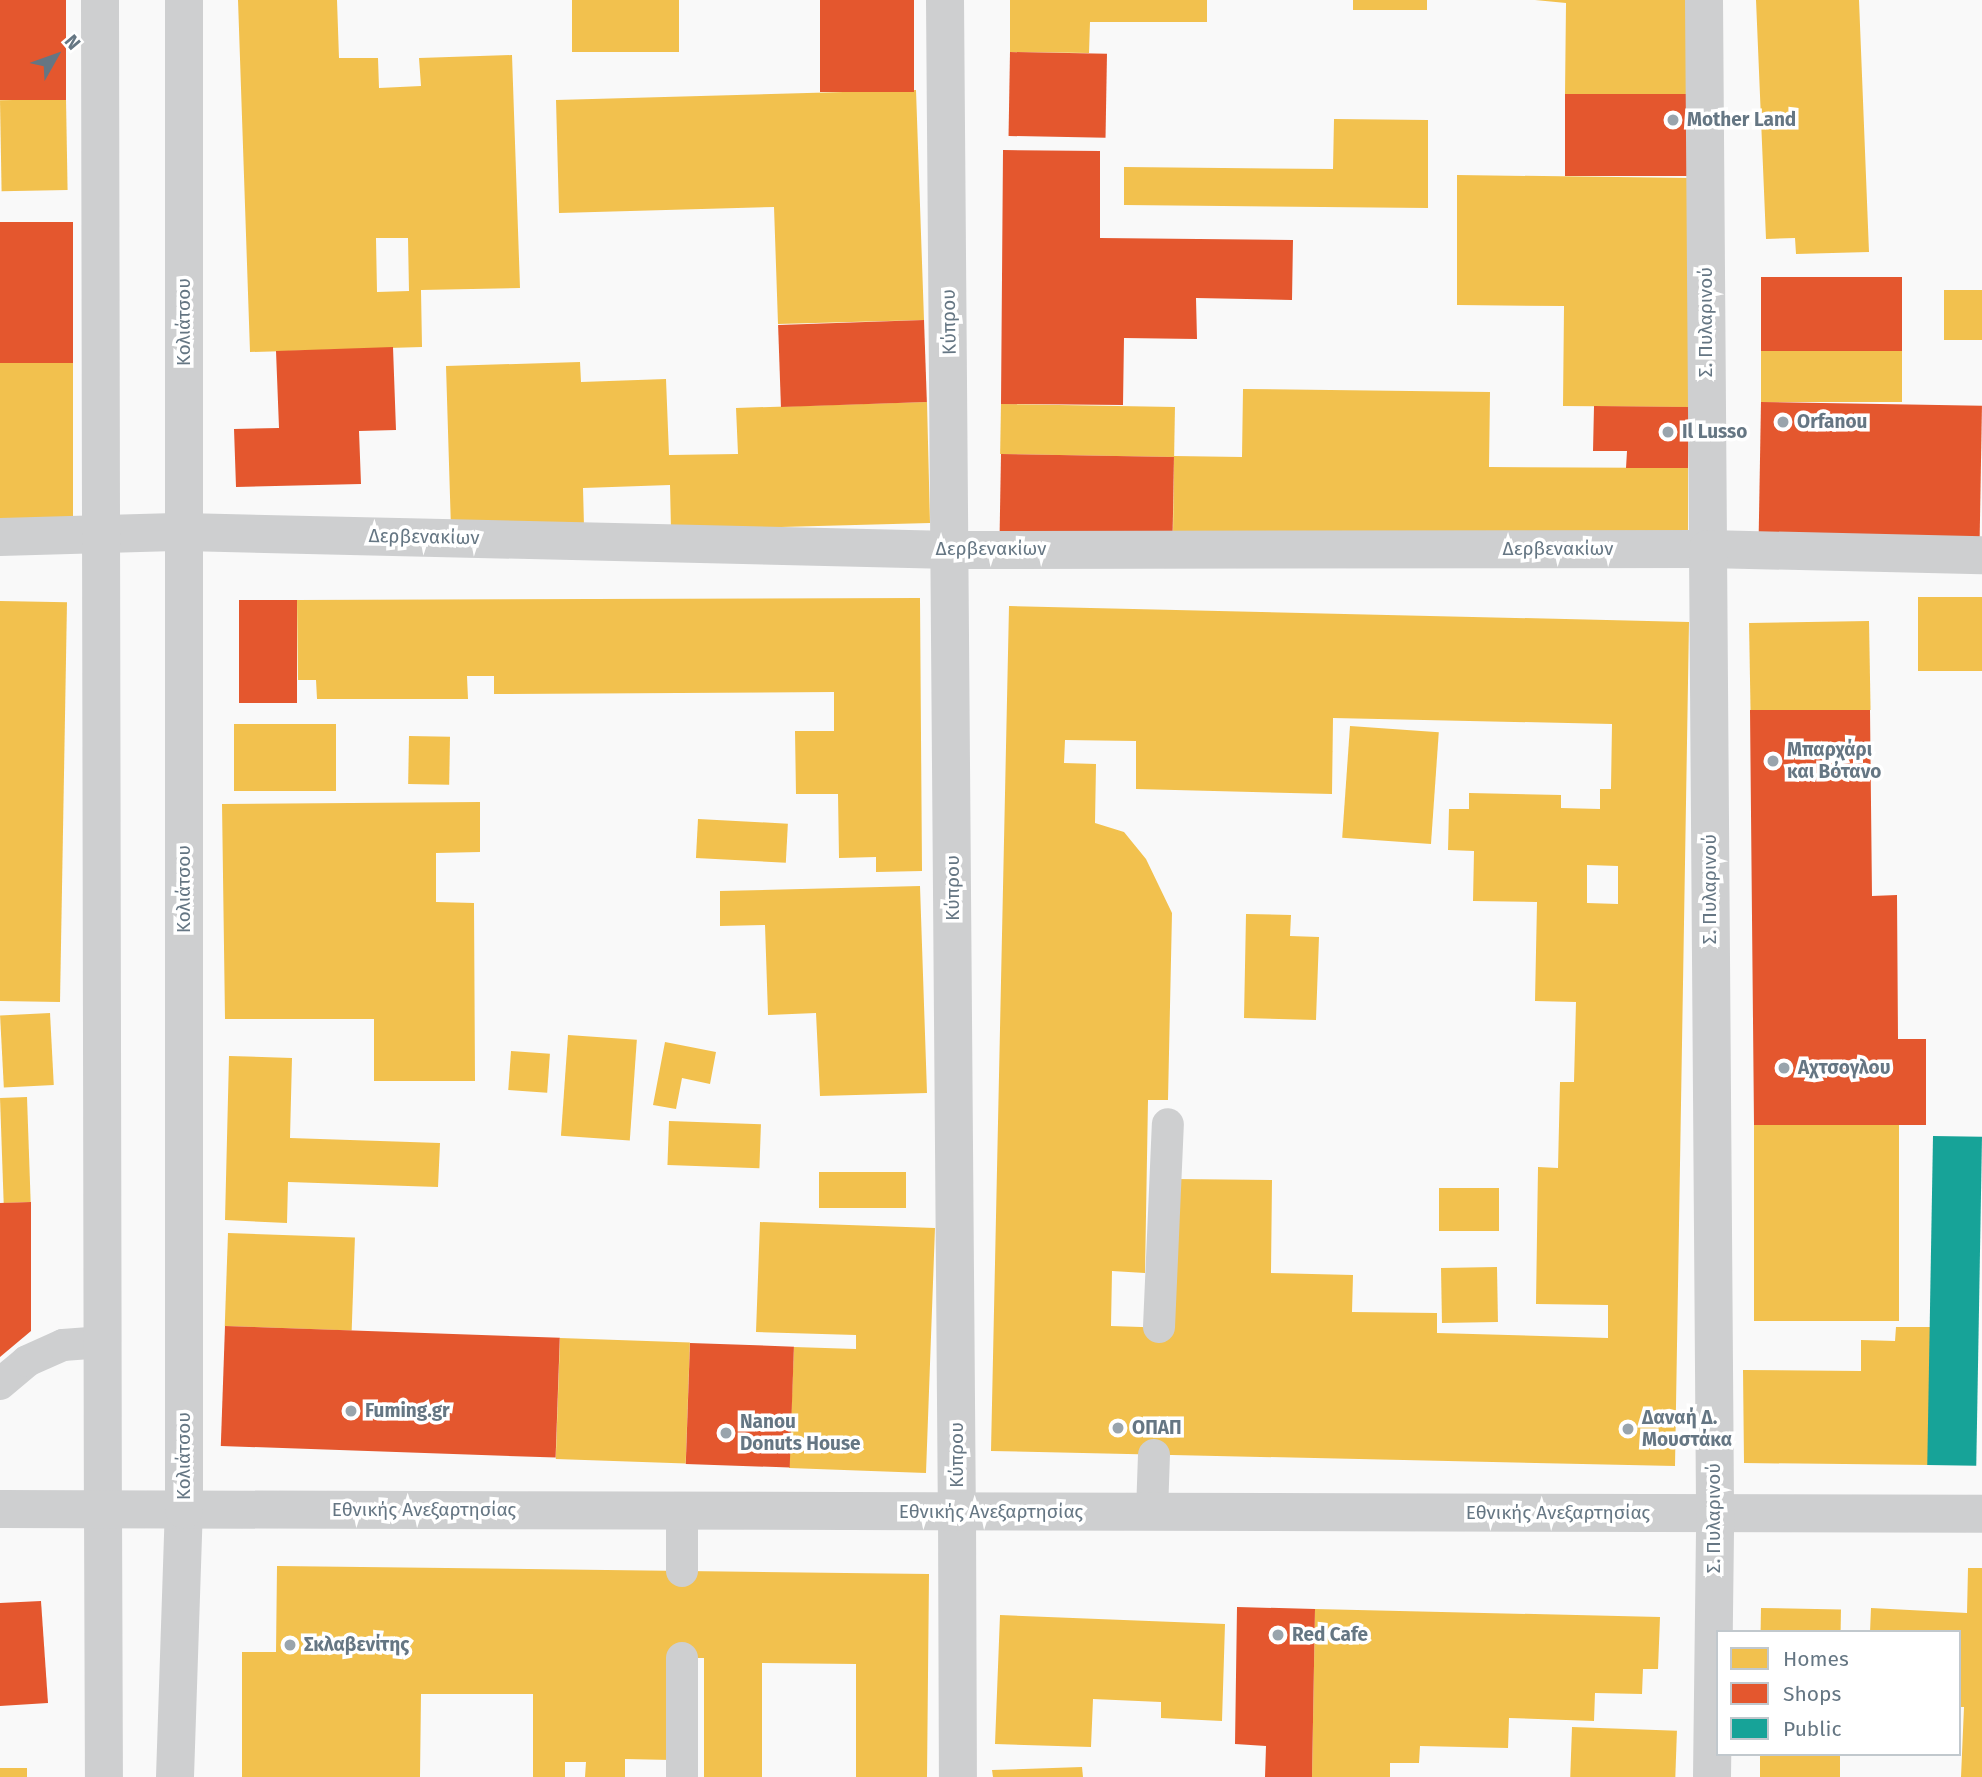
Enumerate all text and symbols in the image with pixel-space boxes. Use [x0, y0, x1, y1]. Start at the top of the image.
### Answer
north arrow [21, 21, 91, 91]
text: N [60, 30, 85, 54]
place label: Mother Land [1687, 109, 1796, 131]
marker: Mother Land [1665, 112, 1681, 128]
street label: Σ. Πυλαρινού [1695, 267, 1717, 377]
street label: Κολιάτσου [173, 278, 195, 366]
street label: Κύπρου [937, 289, 961, 355]
place label: Orfanou [1797, 411, 1867, 433]
marker: Orfanou [1775, 414, 1791, 430]
place label: Il Lusso [1682, 421, 1747, 443]
marker: Il Lusso [1660, 424, 1676, 440]
street label: Δερβενακίων [368, 525, 480, 549]
street label: Δερβενακίων [936, 538, 1046, 560]
street label: Δερβενακίων [1503, 538, 1613, 560]
place label: Μπαρχάρι και Βὀτανο [1787, 739, 1881, 783]
marker: Μπαρχάρι και Βὀτανο [1765, 753, 1781, 769]
street label: Σ. Πυλαρινού [1699, 834, 1721, 944]
street label: Κολιάτσου [173, 845, 195, 933]
street label: Κύπρου [942, 855, 964, 921]
place label: Αχτσογλου [1798, 1057, 1890, 1079]
marker: Αχτσογλου [1776, 1060, 1792, 1076]
place label: Fuming.gr [365, 1400, 450, 1422]
marker: Fuming.gr [343, 1403, 359, 1419]
place label: Δαναή Δ. Μουστάκα [1642, 1407, 1732, 1451]
place label: Nanou Donuts House [740, 1411, 861, 1455]
street label: Κολιάτσου [173, 1412, 195, 1500]
place label: ΟΠΑΠ [1132, 1417, 1182, 1439]
marker: ΟΠΑΠ [1110, 1420, 1126, 1436]
marker: Δαναή Δ. Μουστάκα [1620, 1421, 1636, 1437]
street label: Κύπρου [946, 1422, 968, 1488]
marker: Nanou Donuts House [718, 1425, 734, 1441]
street label: Σ. Πυλαρινού [1703, 1463, 1725, 1573]
street label: Εθνικής Ανεξαρτησίας [332, 1499, 516, 1521]
street label: Εθνικής Ανεξαρτησίας [899, 1501, 1083, 1523]
street label: Εθνικής Ανεξαρτησίας [1466, 1502, 1650, 1524]
place label: Red Cafe [1292, 1624, 1368, 1646]
marker: Red Cafe [1270, 1627, 1286, 1643]
legend [1716, 1630, 1961, 1756]
place label: Σκλαβενίτης [304, 1634, 409, 1656]
marker: Σκλαβενίτης [282, 1637, 298, 1653]
text: Homes [1783, 1646, 1849, 1672]
text: Shops [1783, 1681, 1841, 1707]
text: Public [1783, 1716, 1841, 1742]

